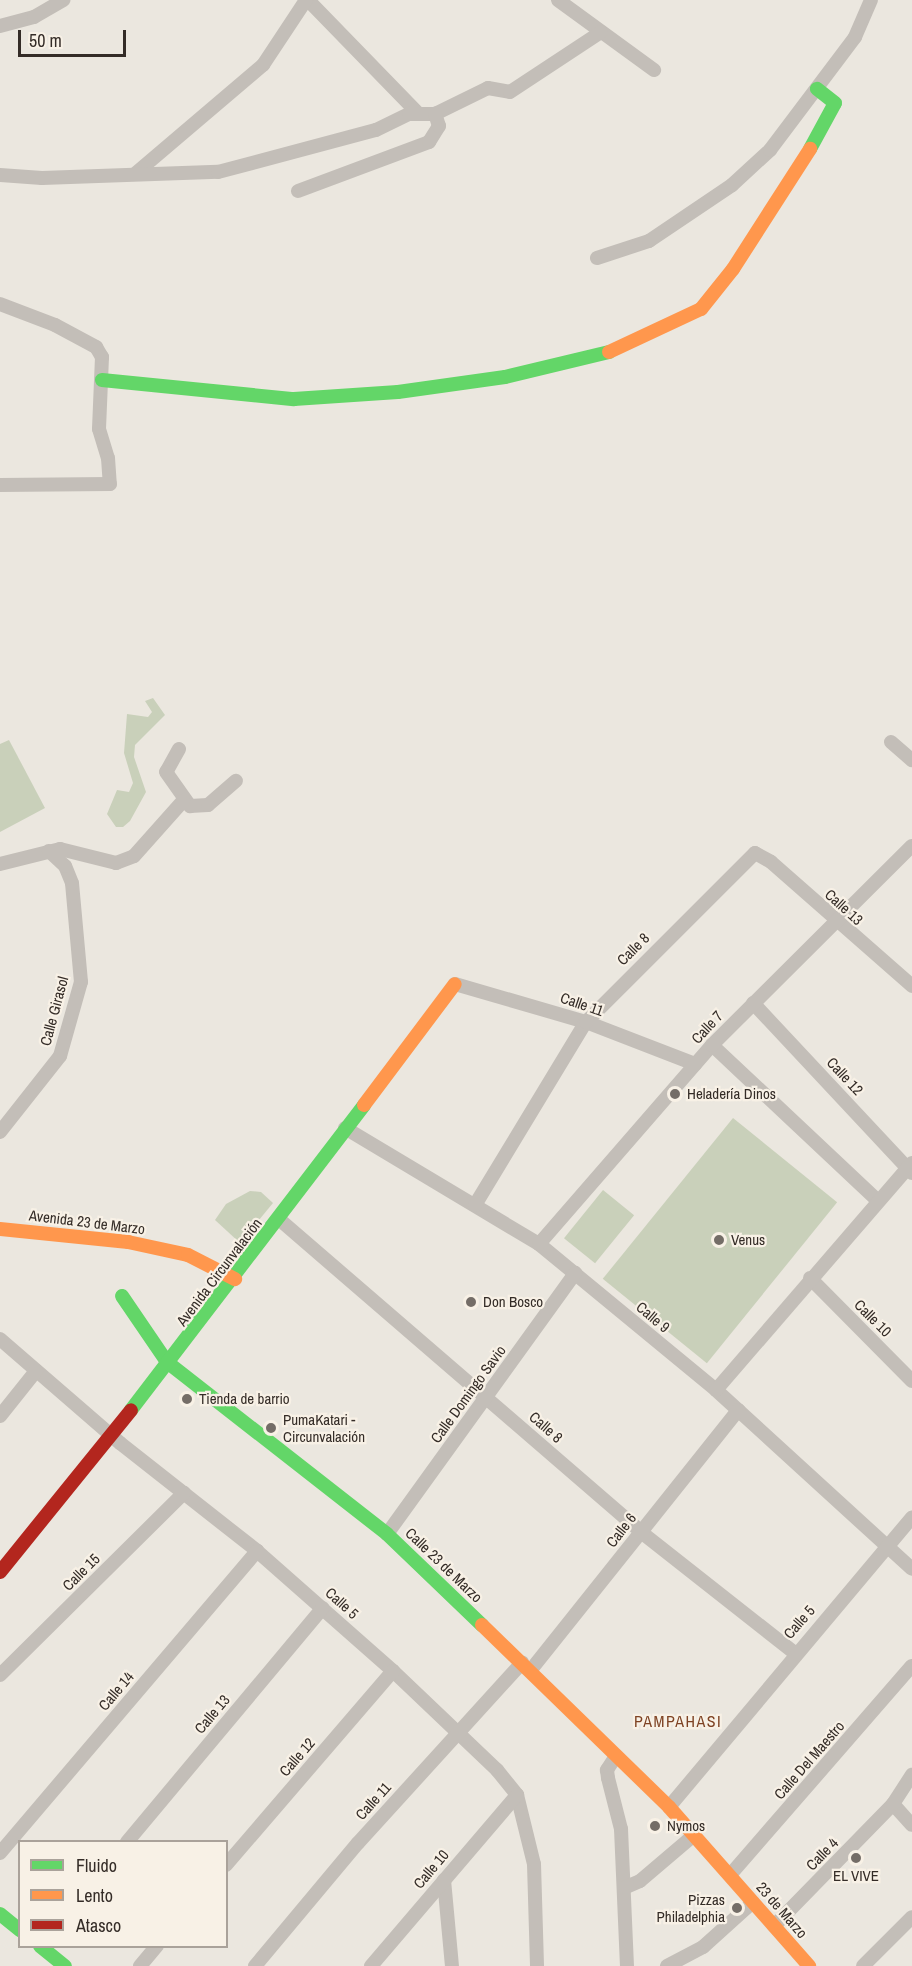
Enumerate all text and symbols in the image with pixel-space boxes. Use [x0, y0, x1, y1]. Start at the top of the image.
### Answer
scale bar [21, 18, 129, 56]
text: 50 m [29, 28, 62, 53]
street label: Calle 13 [821, 885, 867, 929]
street label: Calle 8 [613, 929, 653, 969]
street label: Calle Girasol [36, 974, 72, 1048]
street label: Calle 11 [558, 988, 606, 1020]
street label: Calle 7 [687, 1007, 727, 1047]
street label: Calle 12 [823, 1053, 867, 1099]
place label: Heladería Dinos [687, 1085, 776, 1103]
marker: Heladería Dinos [668, 1087, 682, 1101]
street label: Avenida 23 de Marzo [28, 1206, 146, 1238]
street label: Avenida Circunvalación [173, 1215, 265, 1329]
place label: Venus [731, 1231, 765, 1249]
marker: Venus [712, 1233, 726, 1247]
place label: Don Bosco [483, 1293, 543, 1311]
marker: Don Bosco [464, 1295, 478, 1309]
street label: Calle 10 [851, 1296, 895, 1340]
street label: Calle 9 [633, 1298, 673, 1336]
street label: Calle Domingo Savio [427, 1342, 509, 1446]
place label: Tienda de barrio [199, 1390, 290, 1408]
marker: Tienda de barrio [180, 1392, 194, 1406]
street label: Calle 8 [526, 1408, 566, 1446]
place label: PumaKatari - Circunvalación [283, 1410, 365, 1445]
marker: PumaKatari - Circunvalación [264, 1421, 278, 1435]
street label: Calle 6 [602, 1509, 640, 1551]
street label: Calle 23 de Marzo [402, 1524, 486, 1606]
street label: Calle 15 [59, 1550, 103, 1594]
street label: Calle 5 [322, 1584, 362, 1622]
street label: Calle 5 [780, 1602, 818, 1642]
street label: Calle 14 [95, 1668, 137, 1714]
street label: Calle 13 [191, 1691, 233, 1737]
district label: PAMPAHASI [634, 1711, 722, 1731]
street label: Calle Del Maestro [770, 1717, 848, 1803]
street label: Calle 12 [275, 1734, 319, 1780]
street label: Calle 11 [352, 1779, 394, 1823]
place label: Nymos [667, 1817, 705, 1835]
marker: Nymos [648, 1819, 662, 1833]
street label: Calle 4 [802, 1834, 842, 1874]
legend [18, 1840, 228, 1948]
street label: Calle 10 [410, 1846, 452, 1892]
marker: EL VIVE [849, 1851, 863, 1865]
text: Fluido [76, 1853, 117, 1878]
place label: EL VIVE [833, 1867, 879, 1885]
street label: 23 de Marzo [753, 1878, 811, 1942]
text: Lento [76, 1883, 113, 1908]
place label: Pizzas Philadelphia [657, 1890, 725, 1925]
marker: Pizzas Philadelphia [730, 1901, 744, 1915]
text: Atasco [76, 1913, 121, 1938]

